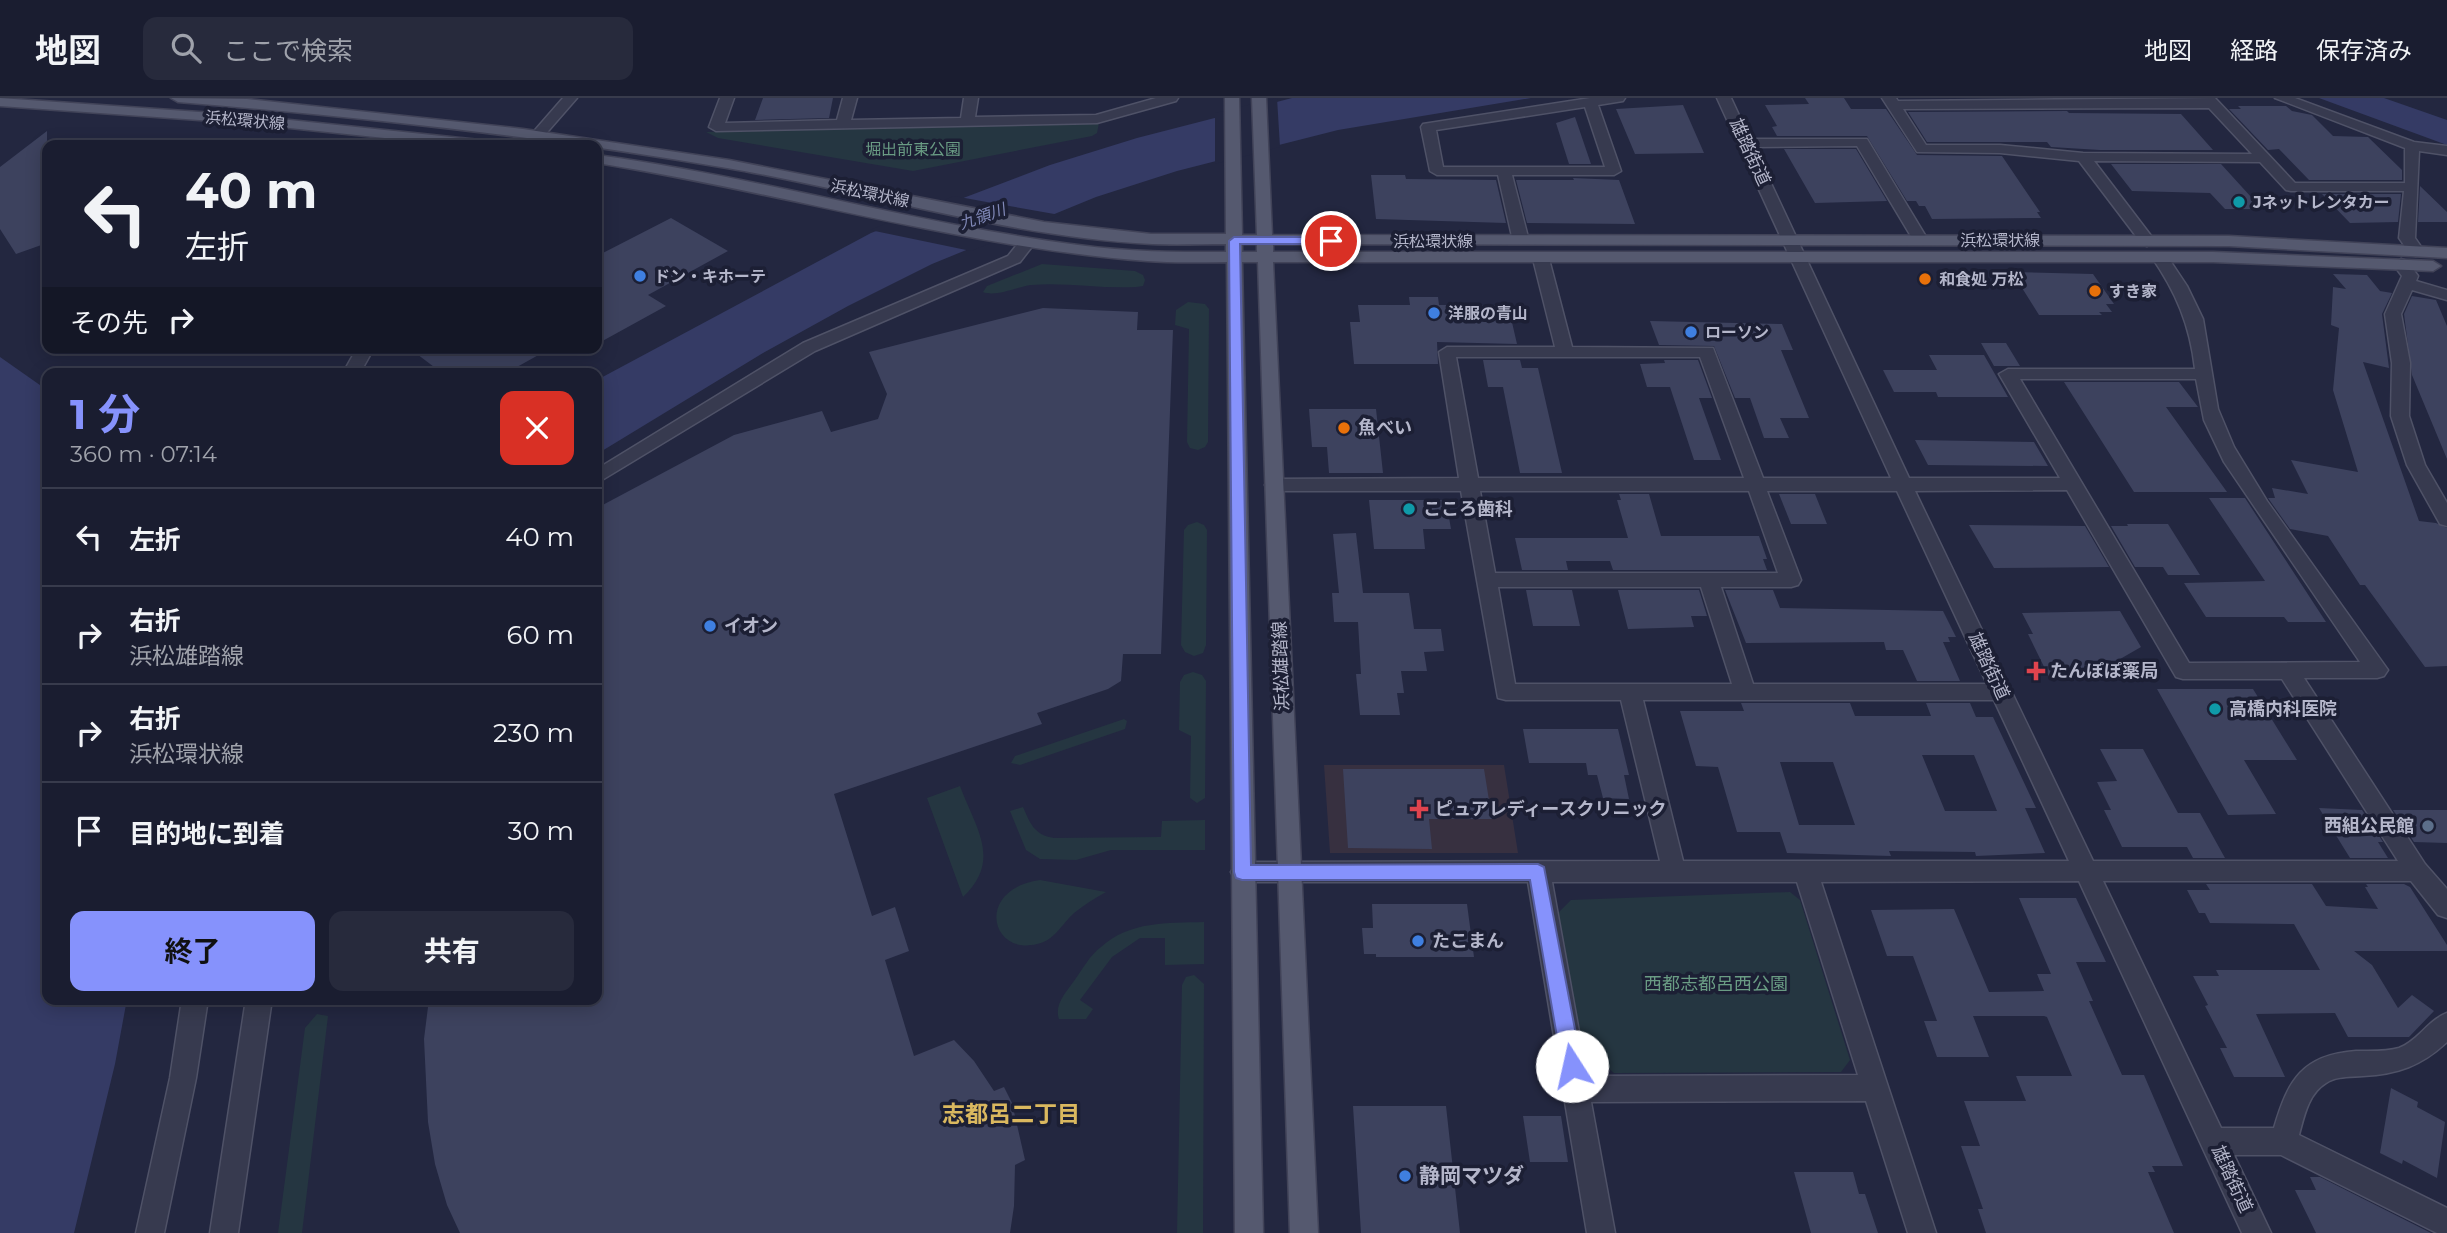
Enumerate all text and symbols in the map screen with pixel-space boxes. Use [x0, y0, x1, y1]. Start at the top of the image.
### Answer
search box [143, 17, 633, 80]
icon: search [167, 29, 205, 67]
text: 地図 [35, 30, 101, 70]
text: ここで検索 [223, 35, 353, 67]
text: 地図 [2144, 36, 2192, 65]
text: 経路 [2230, 36, 2278, 65]
text: 保存済み [2316, 36, 2412, 65]
street label: 浜松環状線 [204, 108, 286, 133]
street label: 雄踏街道 [1725, 115, 1775, 189]
park label: 堀出前東公園 [865, 140, 961, 159]
text: 40 m [185, 161, 317, 220]
icon: left [70, 168, 161, 259]
street label: 浜松環状線 [829, 176, 911, 211]
place label: Jネットレンタカー [2252, 193, 2390, 212]
marker: Jネットレンタカー [2231, 194, 2247, 210]
water label: 九領川 [956, 199, 1010, 233]
pin [1301, 211, 1361, 271]
icon: arrive [1312, 222, 1350, 260]
text: 左折 [185, 227, 249, 266]
street label: 浜松環状線 [1960, 231, 2040, 250]
street label: 浜松環状線 [1393, 232, 1473, 251]
place label: ドン・キホーテ [654, 267, 766, 286]
marker: ドン・キホーテ [632, 268, 648, 284]
place label: 和食処 万松 [1939, 270, 2024, 289]
marker: 和食処 万松 [1917, 271, 1933, 287]
place label: すき家 [2109, 282, 2157, 301]
marker: すき家 [2087, 283, 2103, 299]
icon: right [162, 301, 200, 339]
place label: 洋服の青山 [1448, 304, 1528, 323]
marker: 洋服の青山 [1426, 305, 1442, 321]
text: その先 [70, 307, 148, 339]
place label: ローソン [1705, 323, 1769, 342]
marker: ローソン [1683, 324, 1699, 340]
text: 1 分 [70, 388, 140, 440]
button: close [500, 391, 574, 465]
place label: 魚べい [1358, 417, 1412, 439]
marker: 魚べい [1336, 420, 1352, 436]
text: 360 m · 07:14 [70, 440, 217, 468]
place label: こころ歯科 [1423, 498, 1513, 520]
marker: こころ歯科 [1401, 501, 1417, 517]
icon: left [70, 518, 108, 556]
text: 40 m [505, 521, 574, 553]
text: 左折 [129, 524, 181, 556]
text: 右折 [129, 605, 181, 637]
place label: イオン [724, 615, 778, 637]
icon: right [70, 616, 108, 654]
marker: イオン [702, 618, 718, 634]
text: 60 m [507, 619, 574, 651]
street label: 浜松雄踏線 [1268, 621, 1294, 711]
street label: 雄踏街道 [1964, 629, 2014, 703]
text: 浜松雄踏線 [129, 642, 244, 670]
place label: たんぽぽ薬局 [2050, 660, 2158, 682]
marker: たんぽぽ薬局 [2028, 663, 2044, 679]
place label: 高橋内科医院 [2229, 698, 2337, 720]
marker: 高橋内科医院 [2207, 701, 2223, 717]
text: 右折 [129, 703, 181, 735]
icon: right [70, 714, 108, 752]
text: 230 m [493, 717, 574, 749]
text: 浜松環状線 [129, 740, 244, 768]
place label: ピュアレディースクリニック [1435, 798, 1666, 820]
marker: ピュアレディースクリニック [1409, 799, 1429, 819]
icon: arrive [70, 812, 108, 850]
text: 30 m [508, 815, 574, 847]
place label: 西組公民館 [2324, 815, 2414, 837]
text: 目的地に到着 [129, 818, 285, 850]
marker: 西組公民館 [2420, 818, 2436, 834]
button: 終了 [70, 911, 315, 991]
button: 共有 [329, 911, 574, 991]
place label: たこまん [1432, 930, 1504, 952]
marker: たこまん [1410, 933, 1426, 949]
park label: 西都志都呂西公園 [1644, 973, 1788, 995]
position arrow [1535, 1029, 1609, 1103]
district label: 志都呂二丁目 [942, 1100, 1080, 1128]
street label: 雄踏街道 [2207, 1142, 2257, 1216]
place label: 静岡マツダ [1419, 1163, 1524, 1188]
marker: 静岡マツダ [1397, 1168, 1413, 1184]

